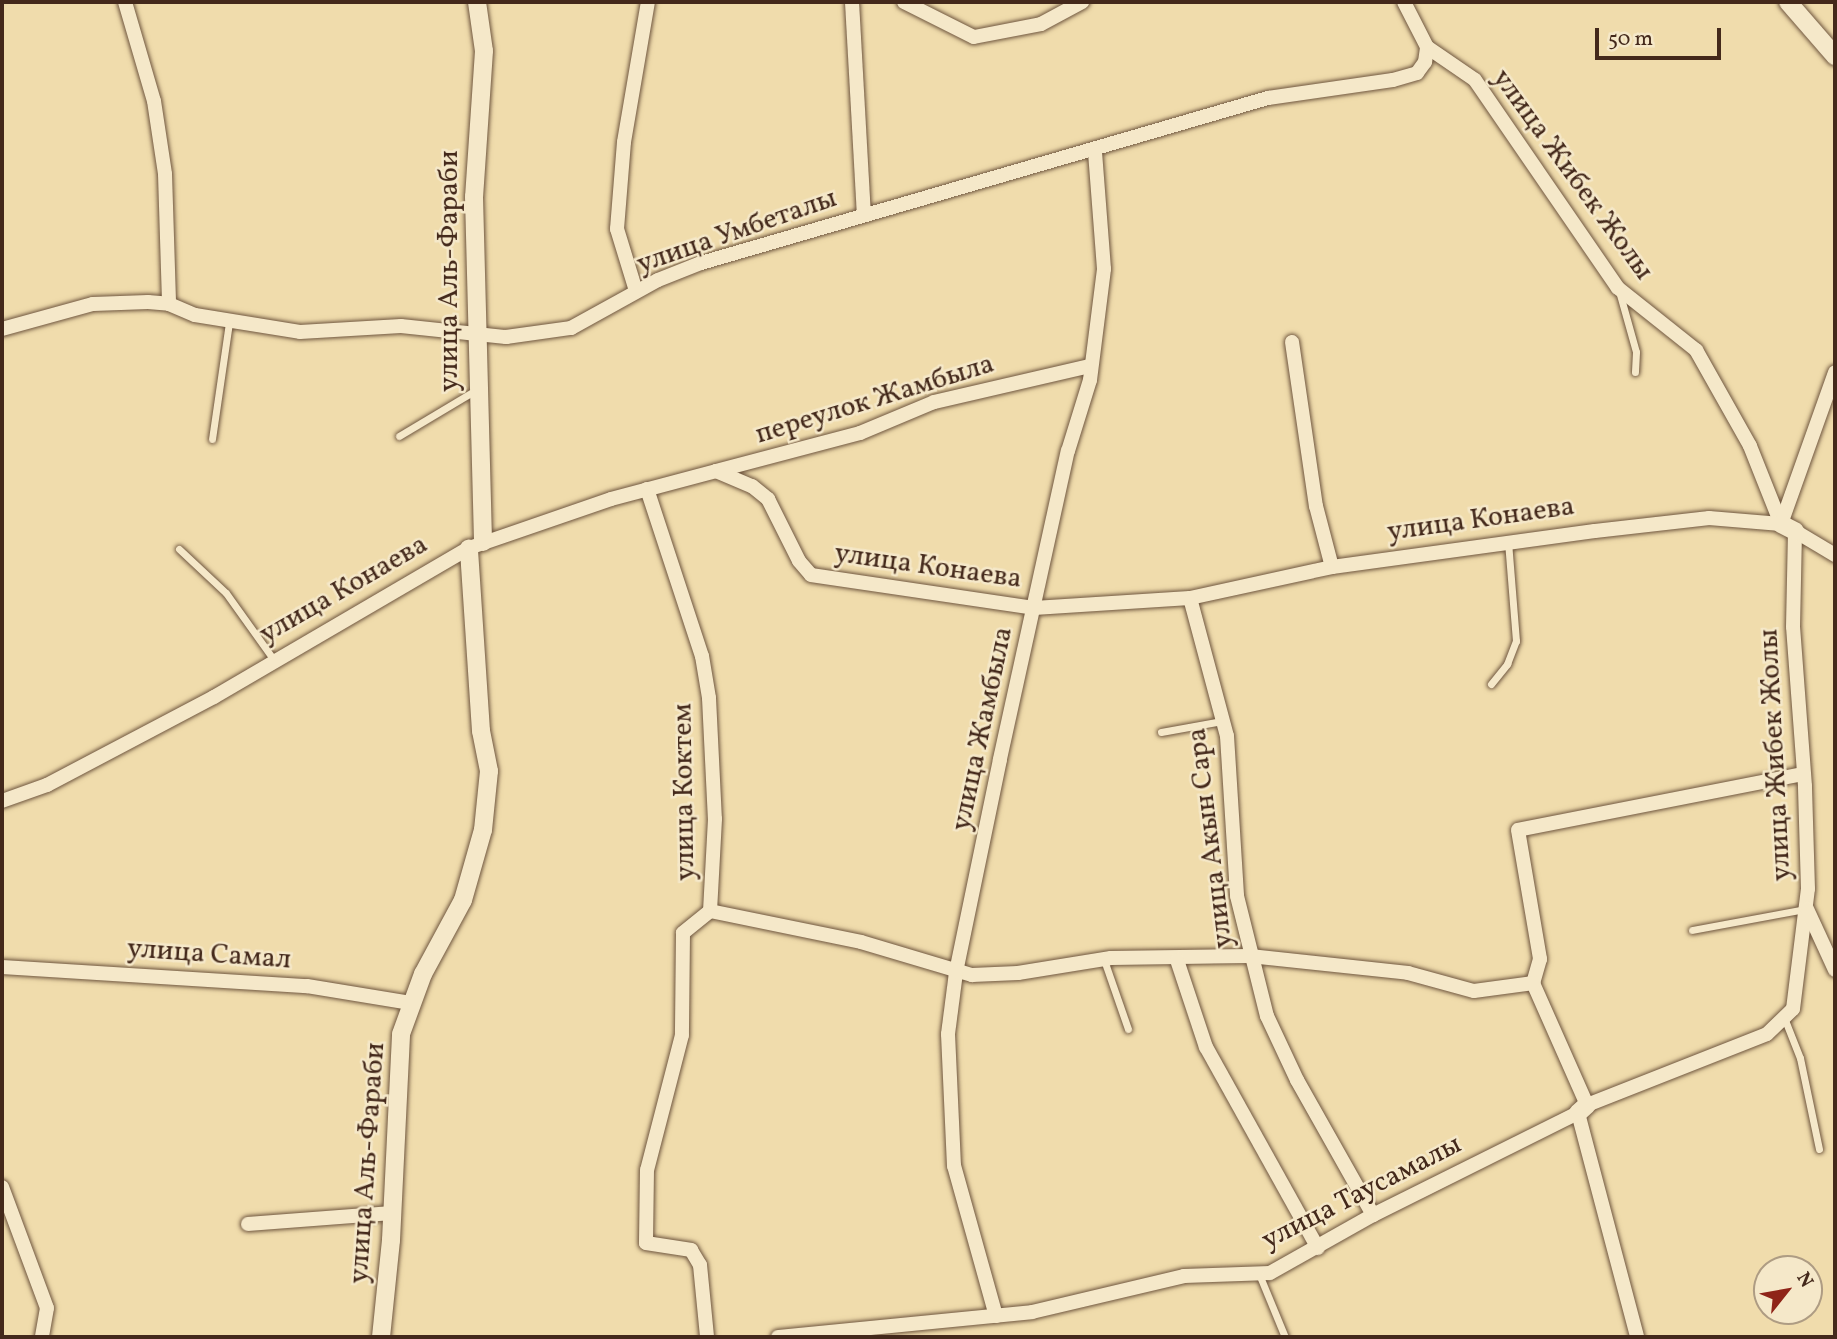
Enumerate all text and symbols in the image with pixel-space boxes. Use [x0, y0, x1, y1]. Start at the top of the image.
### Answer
scale bar [1599, 14, 1725, 58]
text: 50 m [1608, 25, 1653, 54]
street label: улица Жибек Жолы [1484, 63, 1660, 287]
street label: улица Аль-Фараби [433, 150, 467, 392]
street label: улица Умбеталы [633, 182, 841, 282]
street label: переулок Жамбыла [752, 348, 998, 452]
street label: улица Конаева [1385, 490, 1577, 550]
street label: улица Конаева [254, 528, 434, 652]
street label: улица Конаева [832, 537, 1024, 597]
street label: улица Жамбыла [945, 624, 1021, 834]
street label: улица Жибек Жолы [1753, 628, 1799, 882]
street label: улица Коктем [667, 703, 703, 881]
street label: улица Акын Сара [1181, 726, 1241, 950]
street label: улица Самал [126, 933, 292, 977]
street label: улица Аль-Фараби [343, 1041, 393, 1285]
street label: улица Таусамалы [1256, 1128, 1468, 1258]
north arrow [1753, 1255, 1823, 1325]
text: N [1790, 1268, 1819, 1293]

